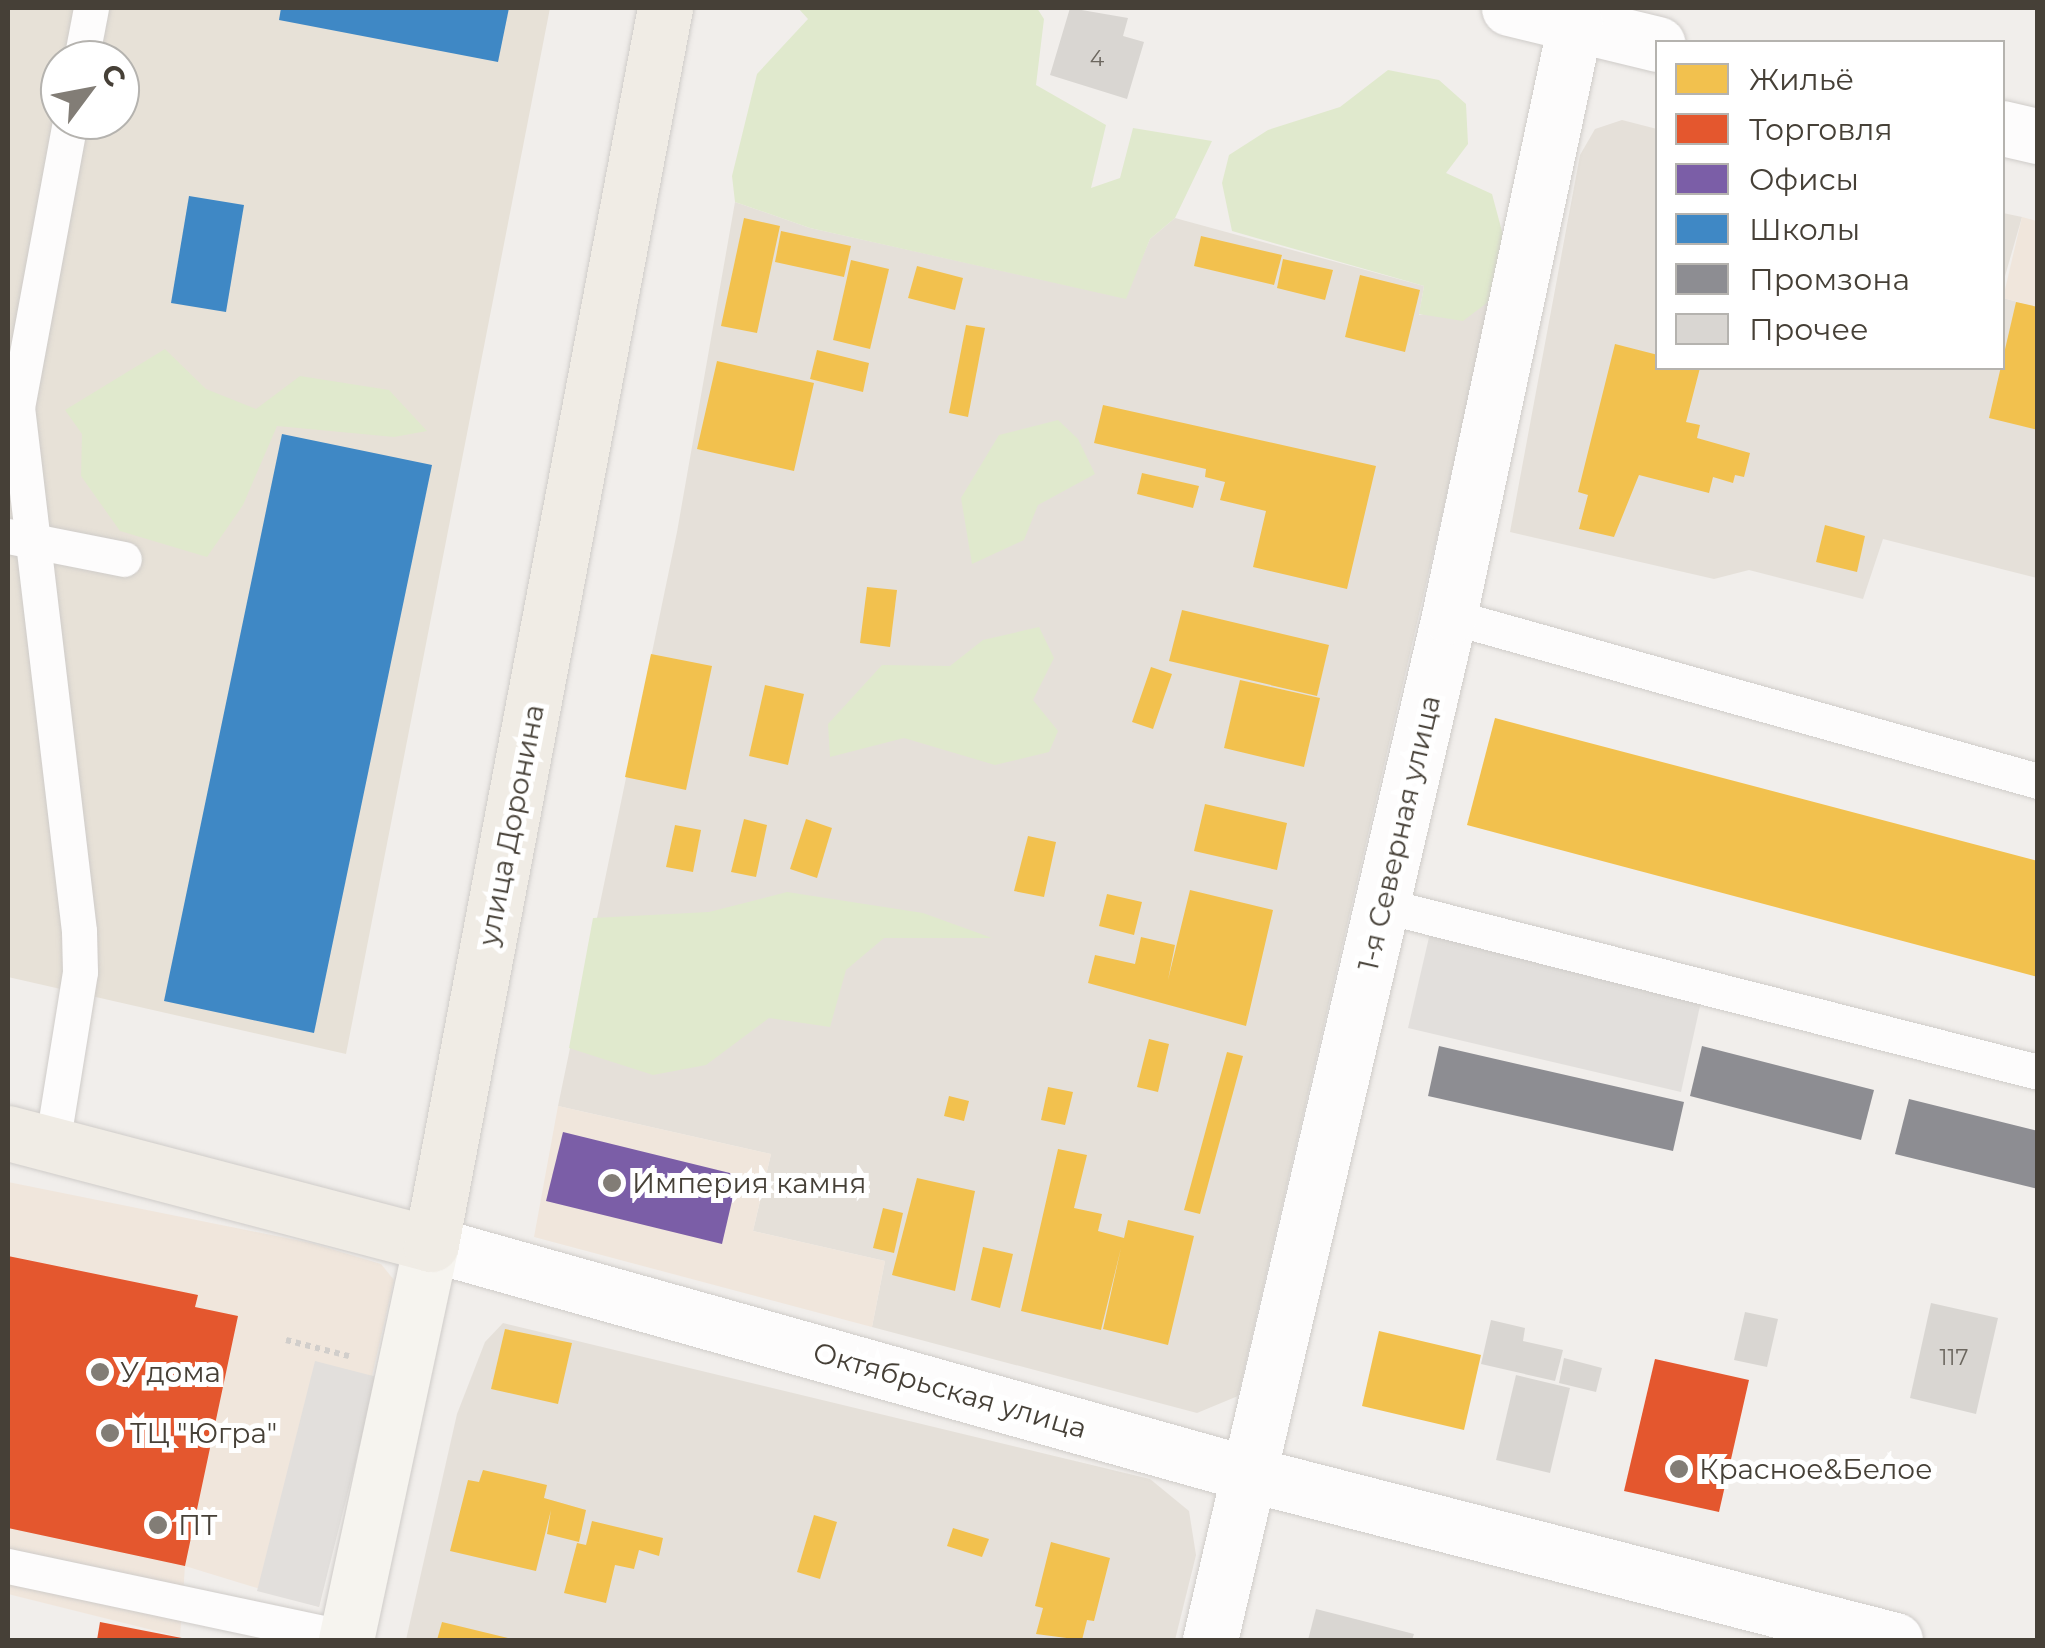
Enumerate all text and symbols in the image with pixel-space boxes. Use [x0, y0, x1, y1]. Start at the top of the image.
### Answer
north arrow [40, 40, 140, 140]
legend [1655, 40, 2005, 370]
house number: 4 [1090, 46, 1104, 72]
text: С [94, 58, 134, 93]
text: Жильё [1749, 61, 1854, 98]
text: Торговля [1749, 111, 1893, 148]
text: Офисы [1749, 161, 1859, 198]
text: Школы [1749, 211, 1860, 248]
text: Промзона [1749, 261, 1910, 298]
text: Прочее [1749, 311, 1868, 348]
street label: 1-я Северная улица [1351, 692, 1447, 974]
street label: улица Доронина [471, 702, 551, 948]
place label: Империя камня [632, 1166, 866, 1200]
marker: Империя камня [601, 1172, 623, 1194]
street label: Октябрьская улица [809, 1335, 1091, 1445]
house number: 117 [1940, 1345, 1968, 1371]
place label: У дома [120, 1355, 221, 1389]
marker: У дома [89, 1361, 111, 1383]
place label: ТЦ "Югра" [130, 1416, 277, 1450]
marker: ТЦ "Югра" [99, 1422, 121, 1444]
place label: Красное&Белое [1699, 1452, 1932, 1486]
marker: Красное&Белое [1668, 1458, 1690, 1480]
place label: ПТ [178, 1508, 218, 1542]
marker: ПТ [147, 1514, 169, 1536]

